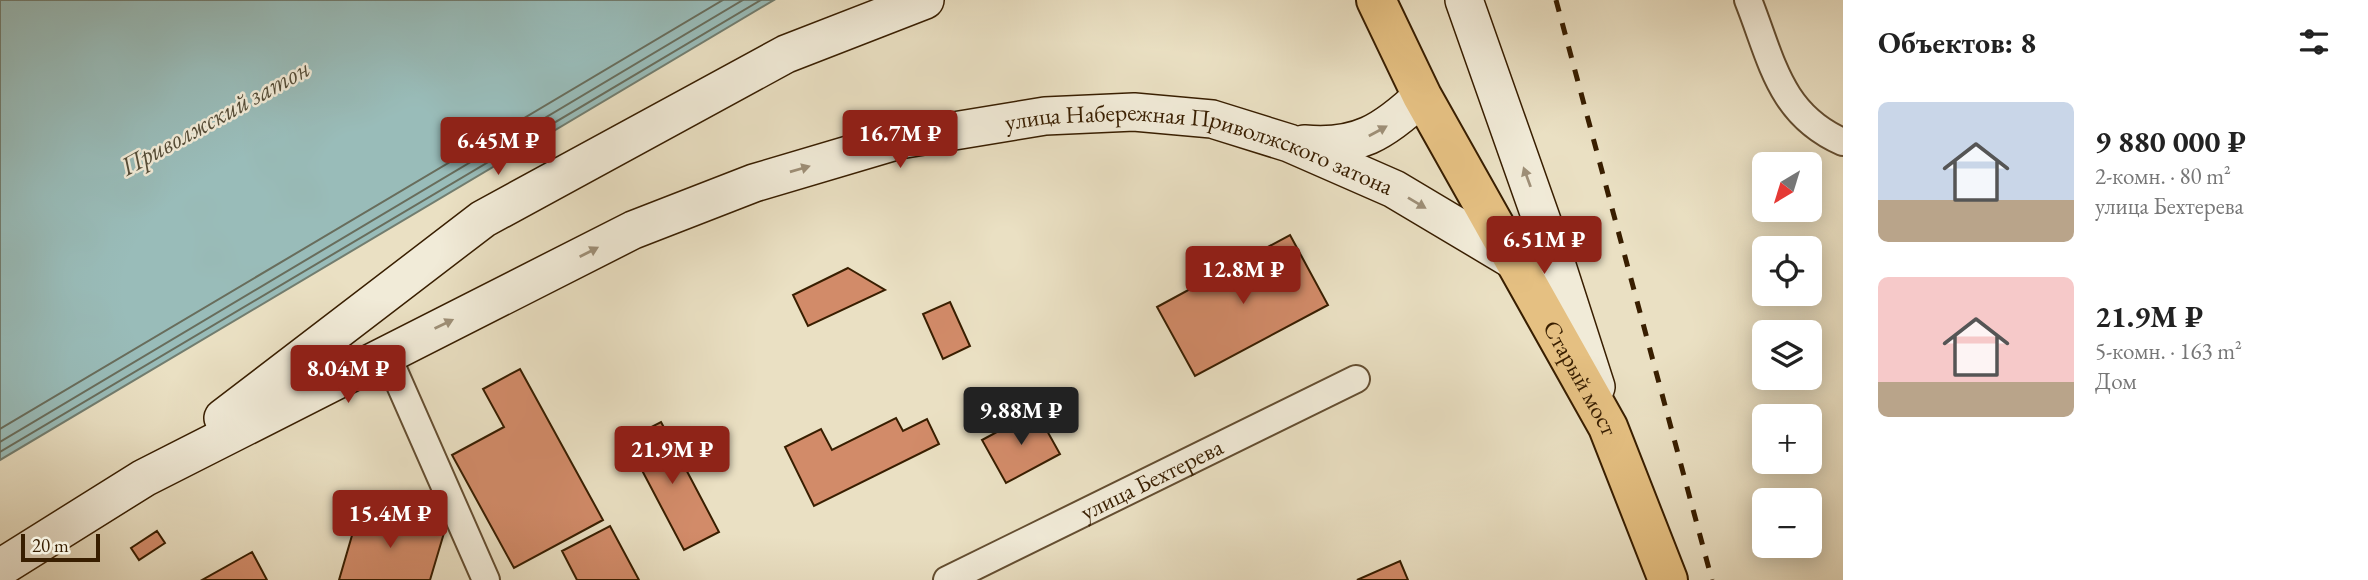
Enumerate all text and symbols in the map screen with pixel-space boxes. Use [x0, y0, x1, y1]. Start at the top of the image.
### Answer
text: Объектов: 8 [1878, 23, 2036, 62]
icon: filters [2295, 23, 2333, 61]
water label: Приволжский затон [113, 51, 316, 184]
street label: улица Набережная Приволжского затона [1002, 96, 1399, 202]
pin: 16.7M ₽ [835, 110, 965, 170]
pin: 6.45M ₽ [433, 118, 563, 177]
text: 16.7M ₽ [859, 118, 941, 148]
text: 9 880 000 ₽ [2095, 122, 2246, 161]
text: 6.45M ₽ [457, 125, 539, 155]
one-way arrow [1368, 125, 1388, 137]
icon: home [1934, 130, 2018, 214]
north arrow [1752, 152, 1822, 222]
map controls [1752, 152, 1822, 558]
text: 2-комн. · 80 m² [2095, 161, 2231, 191]
one-way arrow [790, 164, 811, 174]
one-way arrow [1521, 166, 1532, 187]
text: улица Бехтерева [2095, 191, 2244, 221]
one-way arrow [1407, 197, 1426, 209]
pin: 6.51M ₽ [1479, 216, 1609, 276]
text: 6.51M ₽ [1503, 224, 1585, 254]
button: locate [1752, 236, 1822, 306]
pin: 12.8M ₽ [1178, 246, 1308, 306]
one-way arrow [579, 247, 599, 259]
text: 12.8M ₽ [1202, 254, 1284, 284]
text: 21.9M ₽ [2095, 297, 2203, 336]
icon: home [1934, 305, 2018, 389]
street label: Старый мост [1536, 315, 1626, 440]
one-way arrow [434, 318, 454, 329]
button: layers [1752, 320, 1822, 390]
text: 5-комн. · 163 m² [2095, 336, 2242, 366]
pin: 8.04M ₽ [283, 346, 413, 405]
text: 8.04M ₽ [307, 353, 389, 383]
text: Дом [2095, 366, 2137, 396]
pin: 9.88M ₽ [956, 388, 1086, 447]
text: 9.88M ₽ [980, 395, 1062, 425]
button: + [1752, 404, 1822, 474]
pin: 21.9M ₽ [607, 426, 737, 486]
street label: улица Бехтерева [1075, 431, 1228, 527]
text: 21.9M ₽ [631, 434, 713, 464]
button: − [1752, 488, 1822, 558]
pin: 15.4M ₽ [325, 490, 455, 550]
text: 15.4M ₽ [349, 498, 431, 528]
scale bar [21, 531, 100, 563]
text: 20 m [32, 533, 69, 558]

